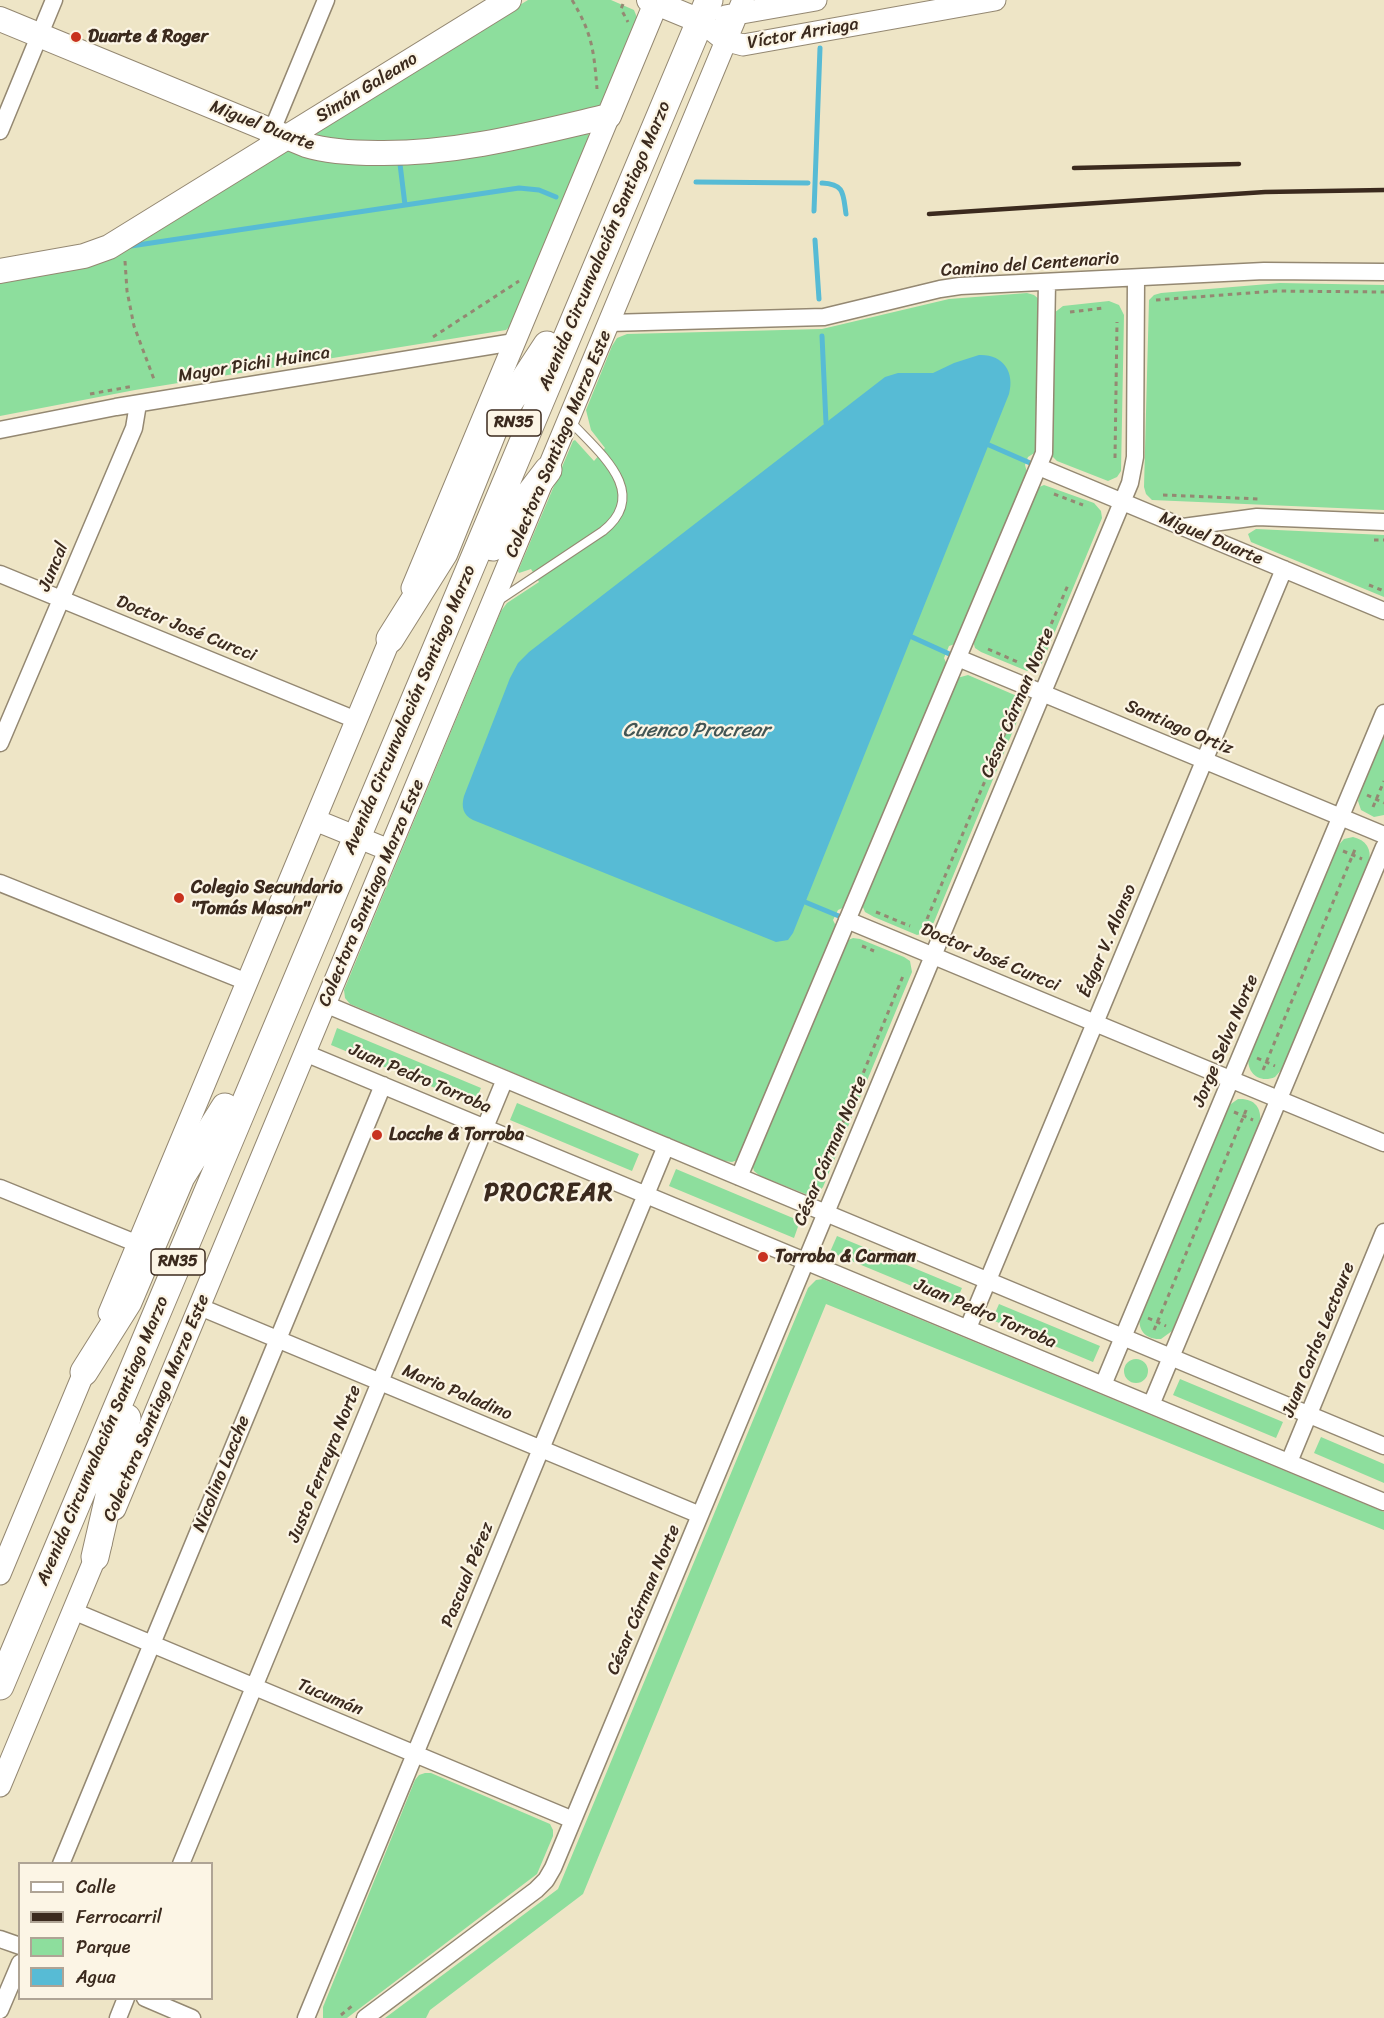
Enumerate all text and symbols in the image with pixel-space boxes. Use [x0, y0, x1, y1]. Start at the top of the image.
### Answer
street label: Víctor Arriaga [746, 14, 860, 54]
place label: Duarte & Roger [88, 26, 208, 48]
marker: Duarte & Roger [69, 30, 83, 44]
street label: Simón Galeano [312, 48, 422, 128]
street label: Miguel Duarte [207, 96, 317, 156]
street label: Avenida Circunvalación Santiago Marzo [534, 98, 676, 394]
street label: Camino del Centenario [940, 248, 1120, 282]
street label: Colectora Santiago Marzo Este [501, 327, 617, 561]
street label: Mayor Pichi Huinca [177, 342, 331, 388]
road number: RN35 [487, 410, 541, 436]
street label: Miguel Duarte [1156, 508, 1266, 570]
street label: Juncal [34, 539, 74, 595]
street label: Avenida Circunvalación Santiago Marzo [339, 562, 481, 858]
street label: Doctor José Curcci [113, 591, 259, 667]
street label: César Cárman Norte [977, 625, 1059, 781]
street label: Santiago Ortiz [1122, 696, 1236, 760]
water label: Cuenco Procrear [623, 719, 769, 743]
street label: Colectora Santiago Marzo Este [314, 776, 430, 1010]
place label: Colegio Secundario "Tomás Mason" [191, 877, 343, 920]
street label: Édgar V. Alonso [1074, 881, 1142, 1001]
marker: Colegio Secundario "Tomás Mason" [172, 891, 186, 905]
street label: Doctor José Curcci [917, 919, 1063, 997]
street label: Jorge Selva Norte [1188, 971, 1264, 1111]
street label: Juan Pedro Torroba [346, 1039, 494, 1119]
street label: César Cárman Norte [790, 1073, 872, 1229]
place label: Locche & Torroba [389, 1124, 524, 1146]
marker: Locche & Torroba [370, 1128, 384, 1142]
district label: PROCREAR [484, 1180, 614, 1208]
place label: Torroba & Carman [775, 1246, 916, 1268]
road number: RN35 [151, 1249, 205, 1275]
marker: Torroba & Carman [756, 1250, 770, 1264]
street label: Juan Carlos Lectoure [1278, 1259, 1360, 1421]
street label: Juan Pedro Torroba [911, 1274, 1059, 1354]
street label: Colectora Santiago Marzo Este [99, 1291, 215, 1525]
street label: Avenida Circunvalación Santiago Marzo [32, 1293, 174, 1589]
street label: Mario Paladino [399, 1360, 515, 1426]
street label: Justo Ferreyra Norte [284, 1382, 366, 1546]
street label: Nicolino Locche [189, 1413, 255, 1535]
street label: Pascual Pérez [437, 1519, 499, 1631]
street label: César Cárman Norte [603, 1522, 685, 1678]
street label: Tucumán [294, 1675, 366, 1721]
legend [18, 1862, 213, 2000]
text: Calle [76, 1871, 116, 1903]
text: Ferrocarril [76, 1901, 162, 1933]
text: Parque [76, 1931, 130, 1963]
text: Agua [76, 1961, 116, 1993]

